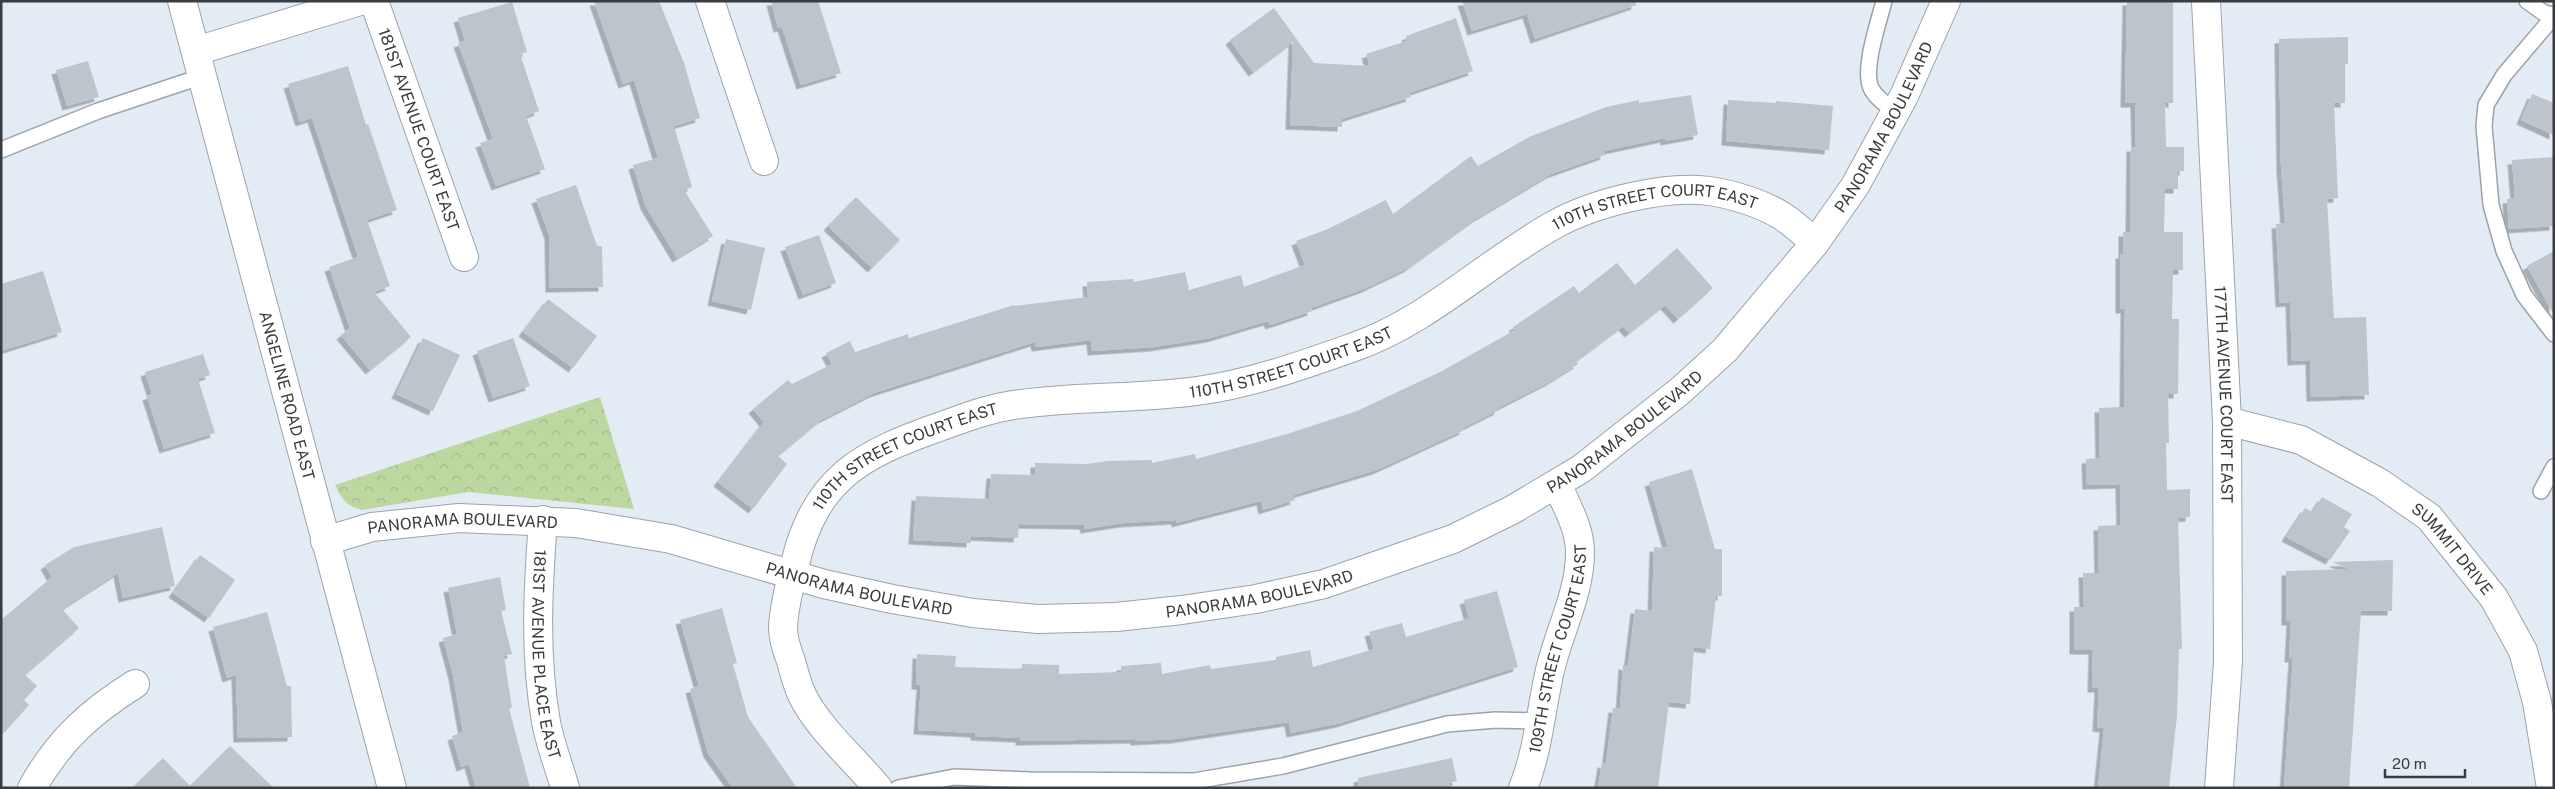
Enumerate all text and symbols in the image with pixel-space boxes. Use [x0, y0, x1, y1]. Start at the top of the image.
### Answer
street label: 181ST AVENUE COURT EAST [375, 25, 464, 234]
street label: PANORAMA BOULEVARD [1830, 38, 1936, 216]
street label: 110TH STREET COURT EAST [1548, 180, 1761, 234]
street label: 177TH AVENUE COURT EAST [2211, 285, 2237, 504]
street label: ANGELINE ROAD EAST [256, 309, 319, 482]
street label: 110TH STREET COURT EAST [1188, 322, 1396, 401]
street label: PANORAMA BOULEVARD [1543, 366, 1706, 497]
street label: 110TH STREET COURT EAST [808, 399, 1000, 513]
street label: SUMMIT DRIVE [2408, 499, 2497, 598]
street label: PANORAMA BOULEVARD [366, 509, 558, 537]
street label: 109TH STREET COURT EAST [1525, 543, 1590, 755]
street label: 181ST AVENUE PLACE EAST [529, 549, 565, 762]
street label: PANORAMA BOULEVARD [764, 558, 954, 619]
street label: PANORAMA BOULEVARD [1165, 565, 1356, 621]
scale bar [2385, 746, 2465, 778]
text: 20 m [2392, 755, 2427, 772]

